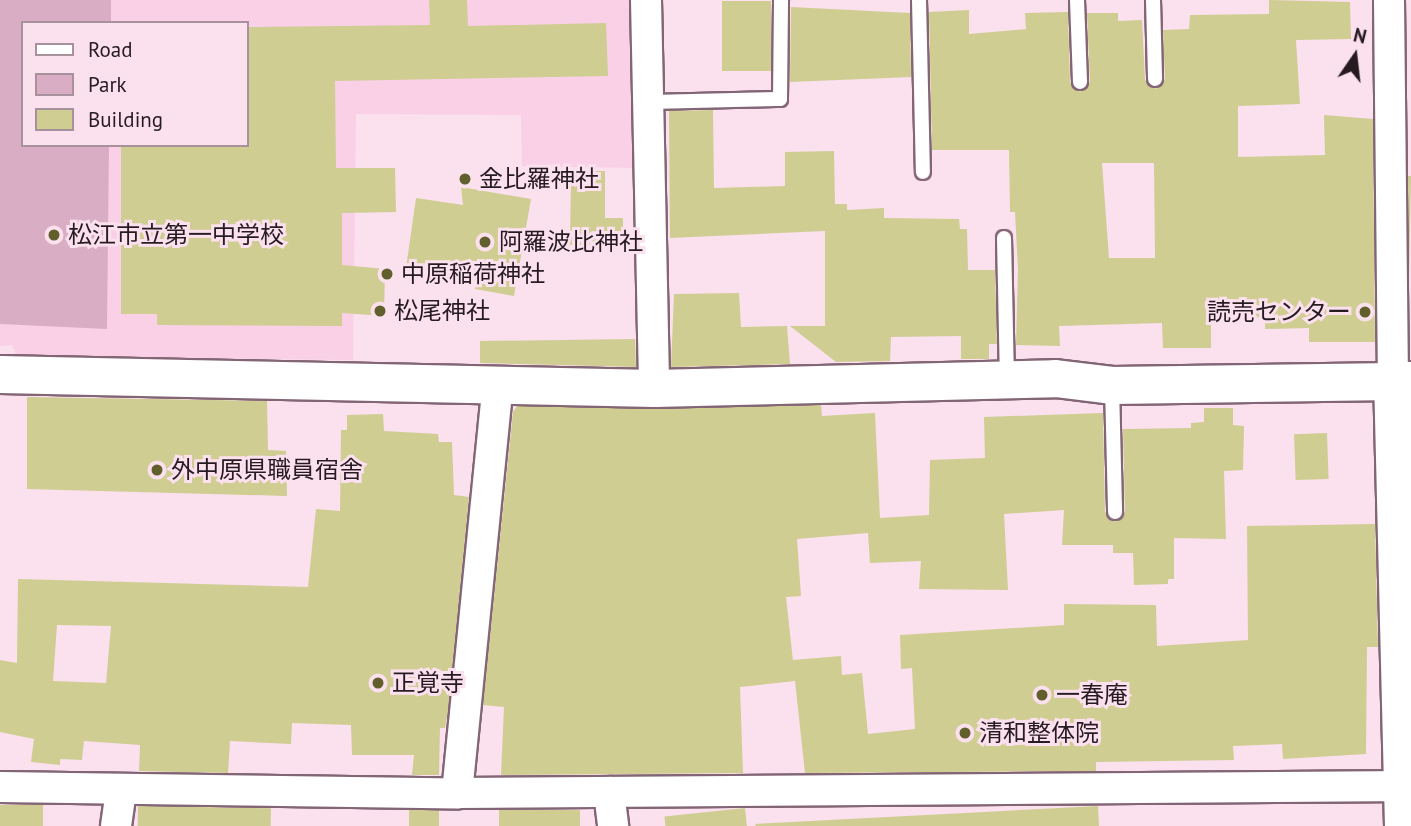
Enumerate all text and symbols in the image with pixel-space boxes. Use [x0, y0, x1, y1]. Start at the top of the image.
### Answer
legend [21, 21, 248, 147]
north arrow [1320, 21, 1390, 91]
text: N [1351, 22, 1369, 49]
text: Road [88, 36, 132, 63]
text: Park [88, 71, 127, 98]
text: Building [88, 106, 163, 133]
place label: 金比羅神社 [479, 165, 599, 193]
marker: 金比羅神社 [457, 171, 473, 187]
place label: 松江市立第一中学校 [68, 221, 284, 249]
marker: 松江市立第一中学校 [46, 227, 62, 243]
place label: 阿羅波比神社 [499, 228, 643, 256]
marker: 阿羅波比神社 [477, 234, 493, 250]
place label: 中原稲荷神社 [401, 260, 545, 288]
marker: 中原稲荷神社 [379, 266, 395, 282]
place label: 松尾神社 [394, 297, 490, 325]
place label: 読売センター [1207, 298, 1351, 326]
marker: 松尾神社 [372, 303, 388, 319]
marker: 読売センター [1357, 304, 1373, 320]
place label: 外中原県職員宿舎 [171, 456, 363, 484]
marker: 外中原県職員宿舎 [149, 462, 165, 478]
place label: 正覚寺 [392, 669, 464, 697]
marker: 正覚寺 [370, 675, 386, 691]
place label: 一春庵 [1056, 681, 1128, 709]
marker: 一春庵 [1034, 687, 1050, 703]
place label: 清和整体院 [979, 719, 1099, 747]
marker: 清和整体院 [957, 725, 973, 741]

